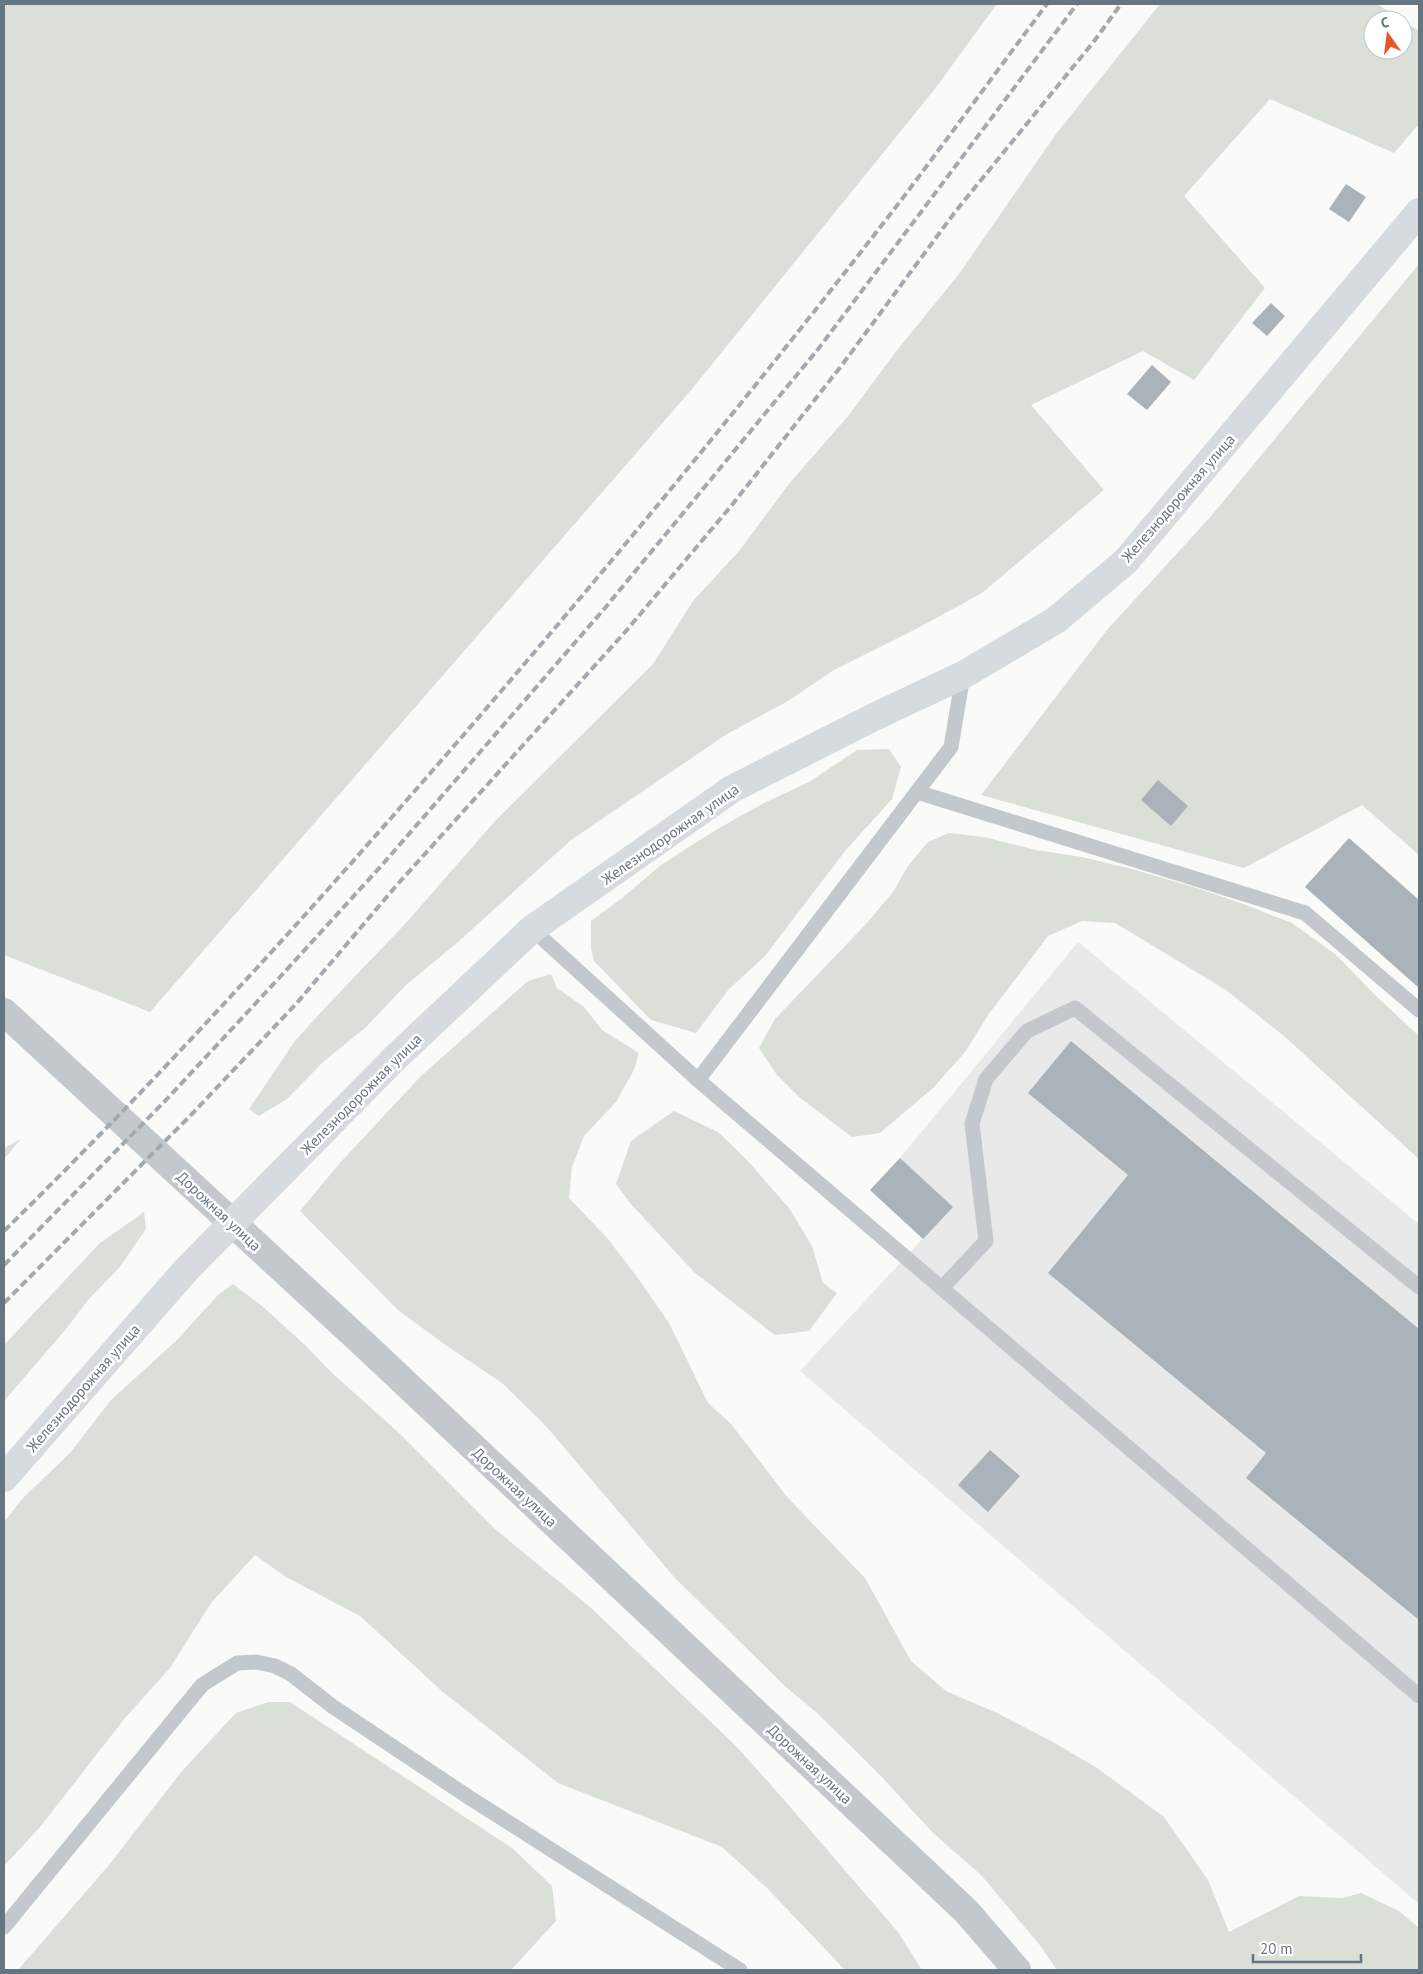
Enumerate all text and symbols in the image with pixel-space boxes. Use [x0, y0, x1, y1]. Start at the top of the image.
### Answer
north arrow [1363, 10, 1413, 60]
text: С [1379, 13, 1391, 32]
street label: Железнодорожная улица [1116, 430, 1239, 567]
street label: Железнодорожная улица [597, 779, 742, 889]
street label: Железнодорожная улица [296, 1029, 426, 1159]
street label: Дорожная улица [173, 1167, 265, 1255]
street label: Железнодорожная улица [21, 1320, 144, 1457]
street label: Дорожная улица [469, 1443, 561, 1531]
street label: Дорожная улица [764, 1720, 856, 1808]
scale bar [1253, 1932, 1360, 1964]
text: 20 m [1260, 1939, 1293, 1958]

